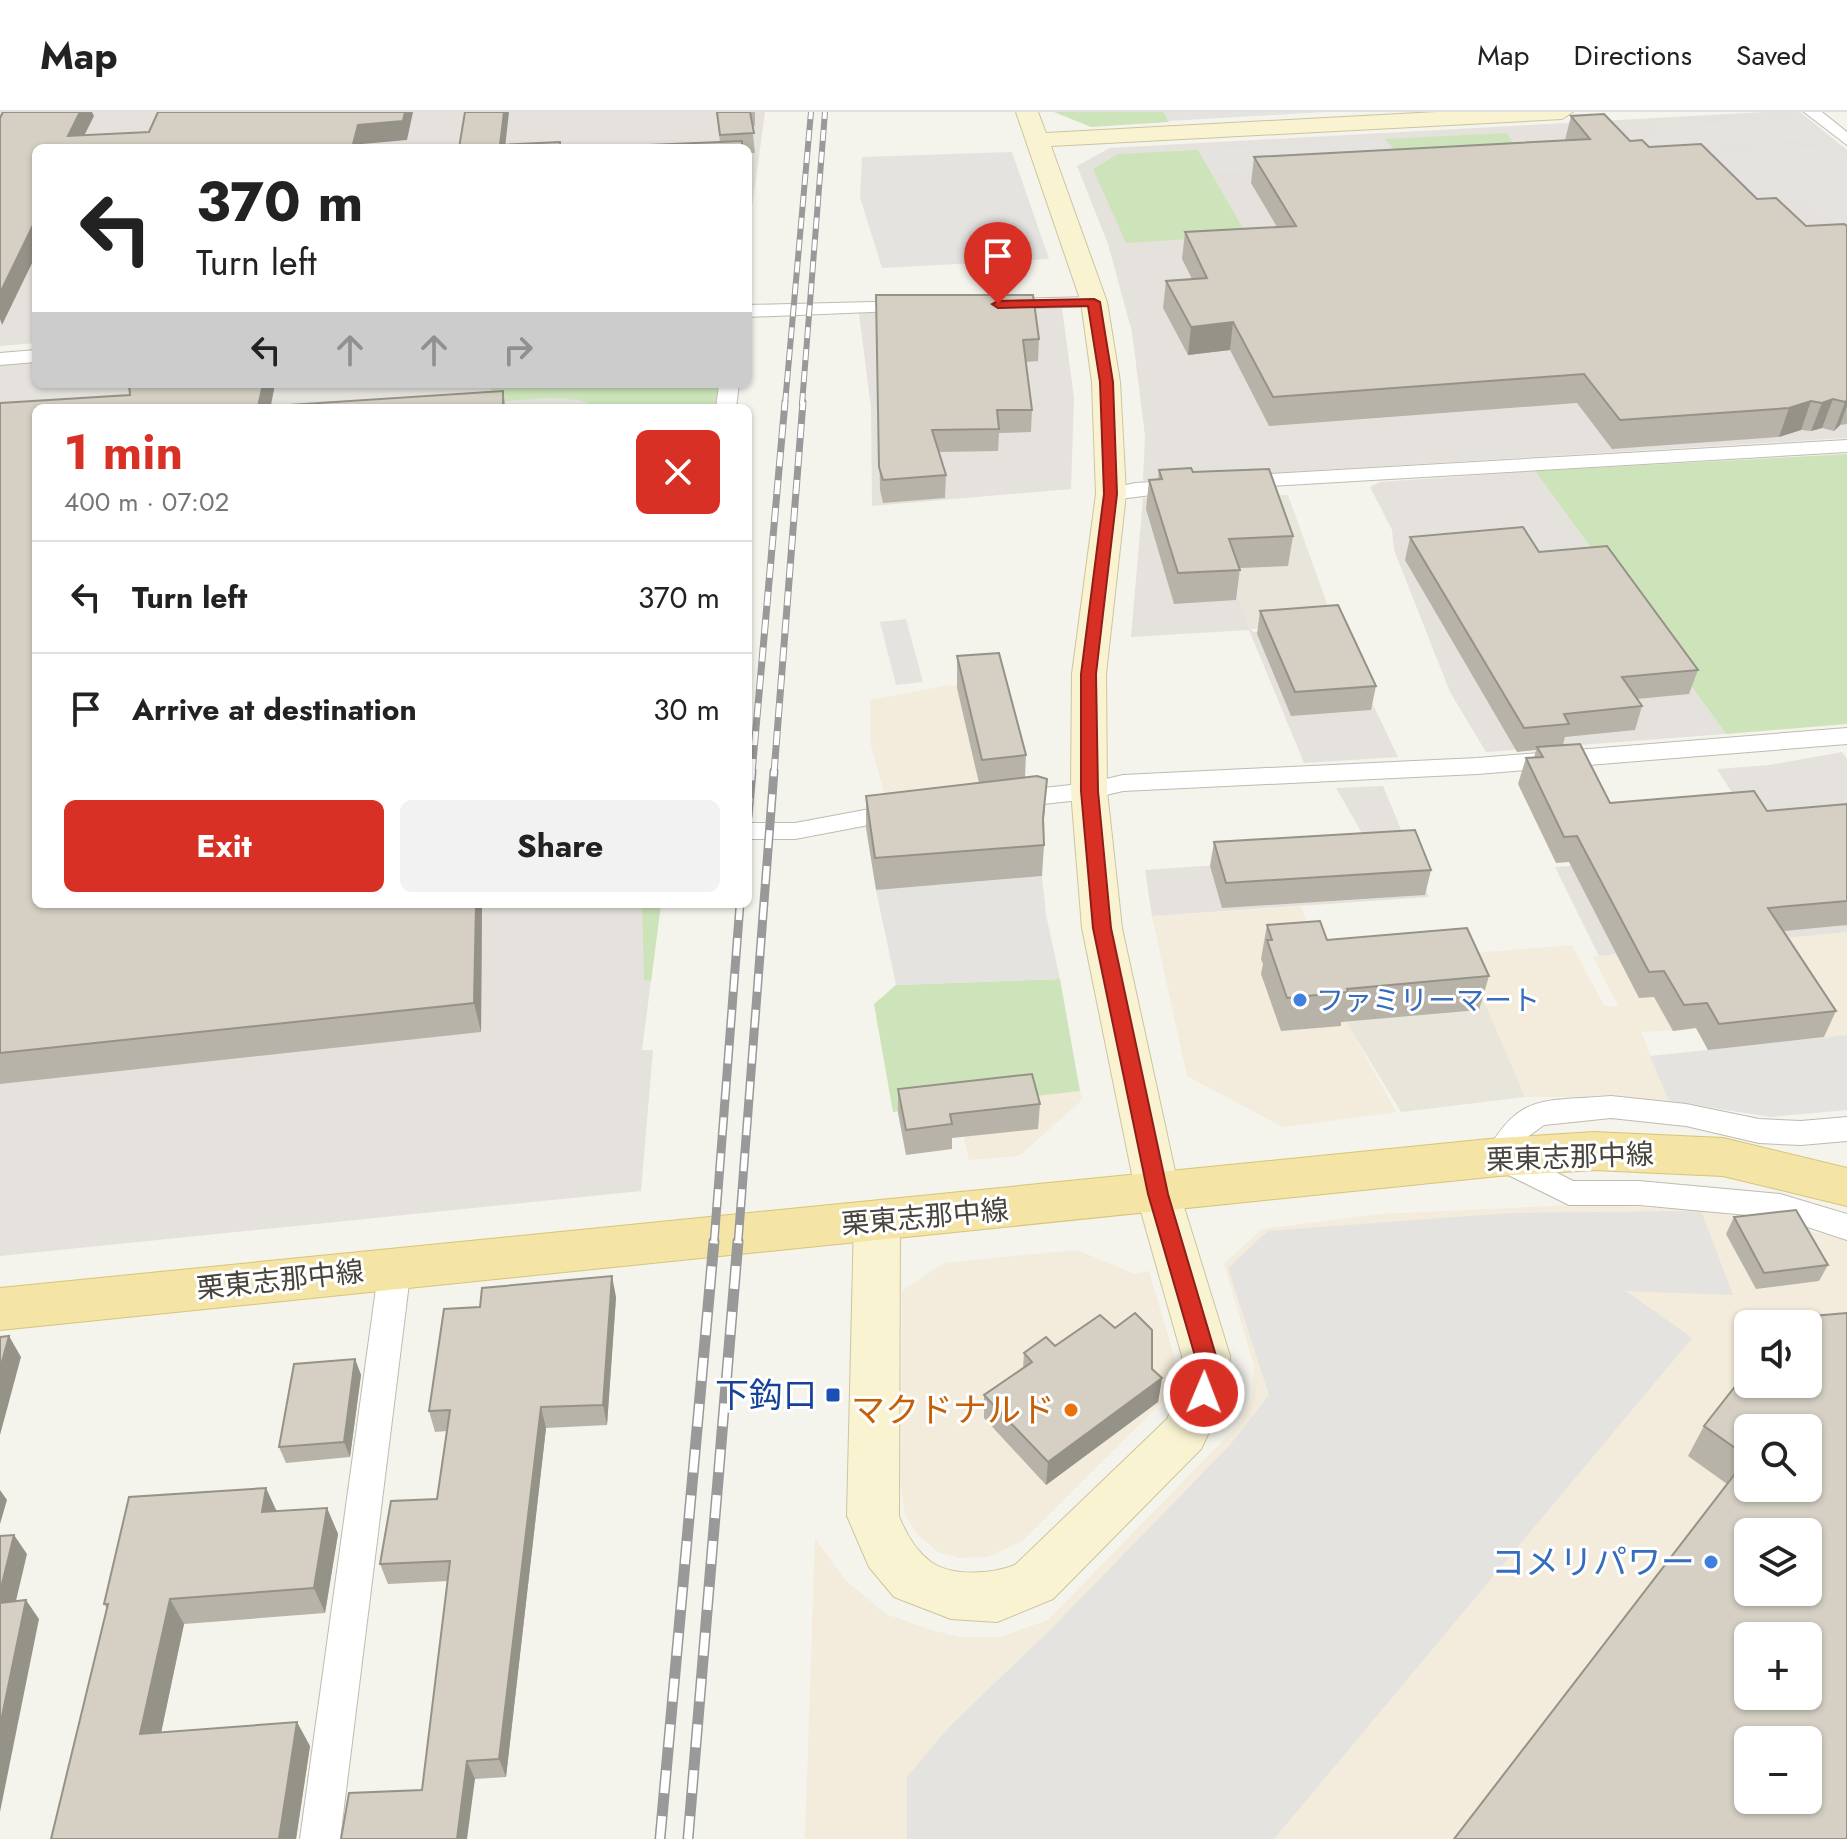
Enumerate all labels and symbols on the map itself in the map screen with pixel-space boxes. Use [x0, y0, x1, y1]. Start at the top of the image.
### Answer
pin [964, 222, 1032, 304]
place label: ファミリーマート [1316, 980, 1540, 1021]
marker: ファミリーマート [1291, 991, 1309, 1009]
street label: 栗東志那中線 [1485, 1134, 1655, 1180]
street label: 栗東志那中線 [840, 1189, 1010, 1245]
street label: 栗東志那中線 [194, 1251, 366, 1309]
position arrow [1162, 1351, 1246, 1435]
place label: 下鈎口 [715, 1371, 817, 1420]
marker: 下鈎口 [824, 1386, 842, 1404]
place label: マクドナルド [851, 1386, 1055, 1435]
marker: マクドナルド [1062, 1401, 1080, 1419]
place label: コメリパワー [1491, 1538, 1695, 1587]
marker: コメリパワー [1702, 1553, 1720, 1571]

